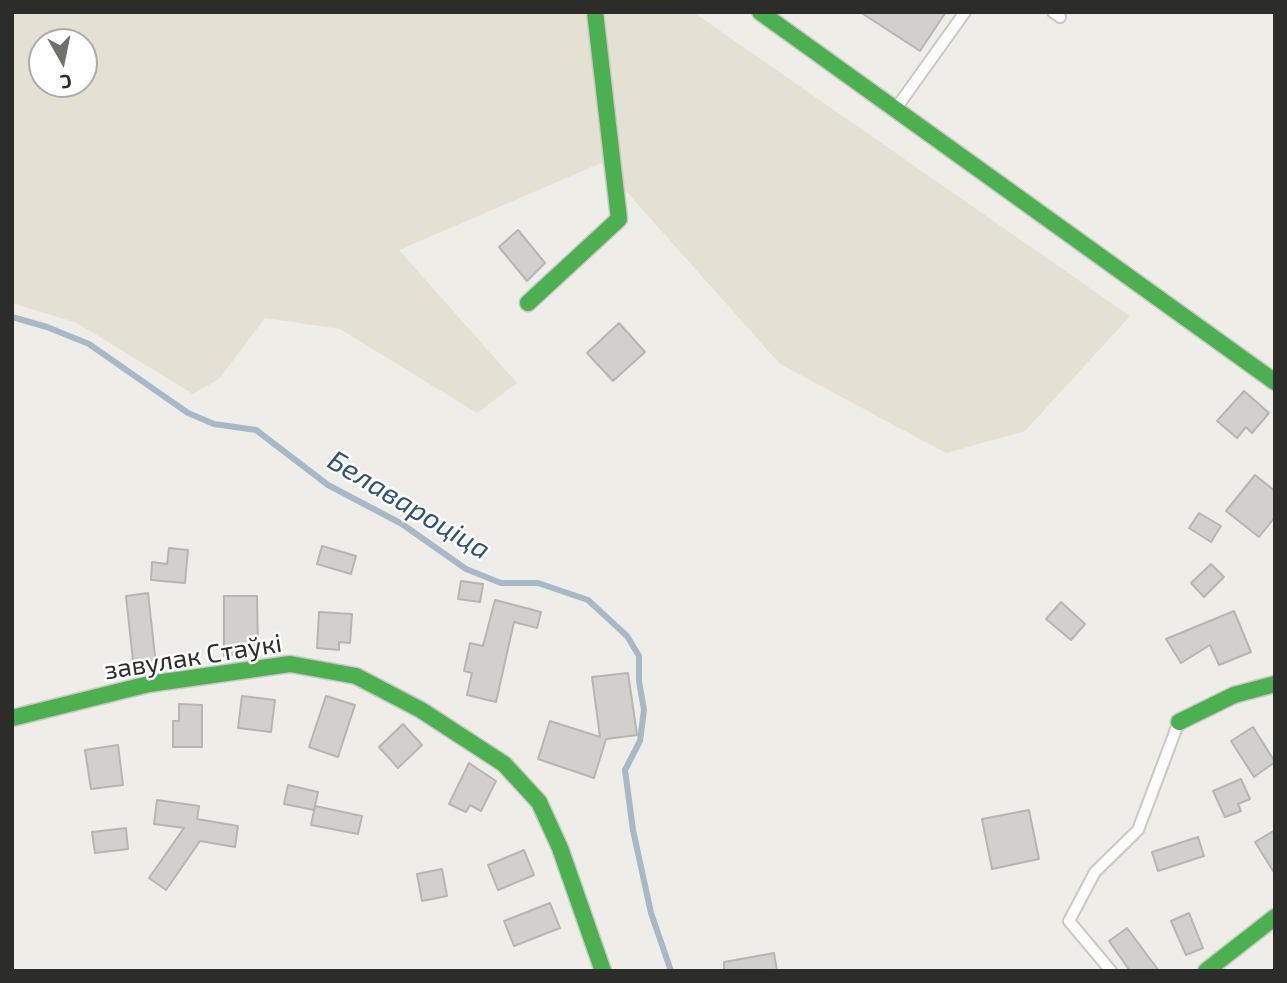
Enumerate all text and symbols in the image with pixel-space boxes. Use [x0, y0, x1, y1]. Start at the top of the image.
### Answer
north arrow [28, 28, 98, 98]
text: С [59, 70, 73, 94]
water label: Белавароціца [322, 443, 496, 567]
street label: завулак Стаўкі [102, 628, 284, 686]

